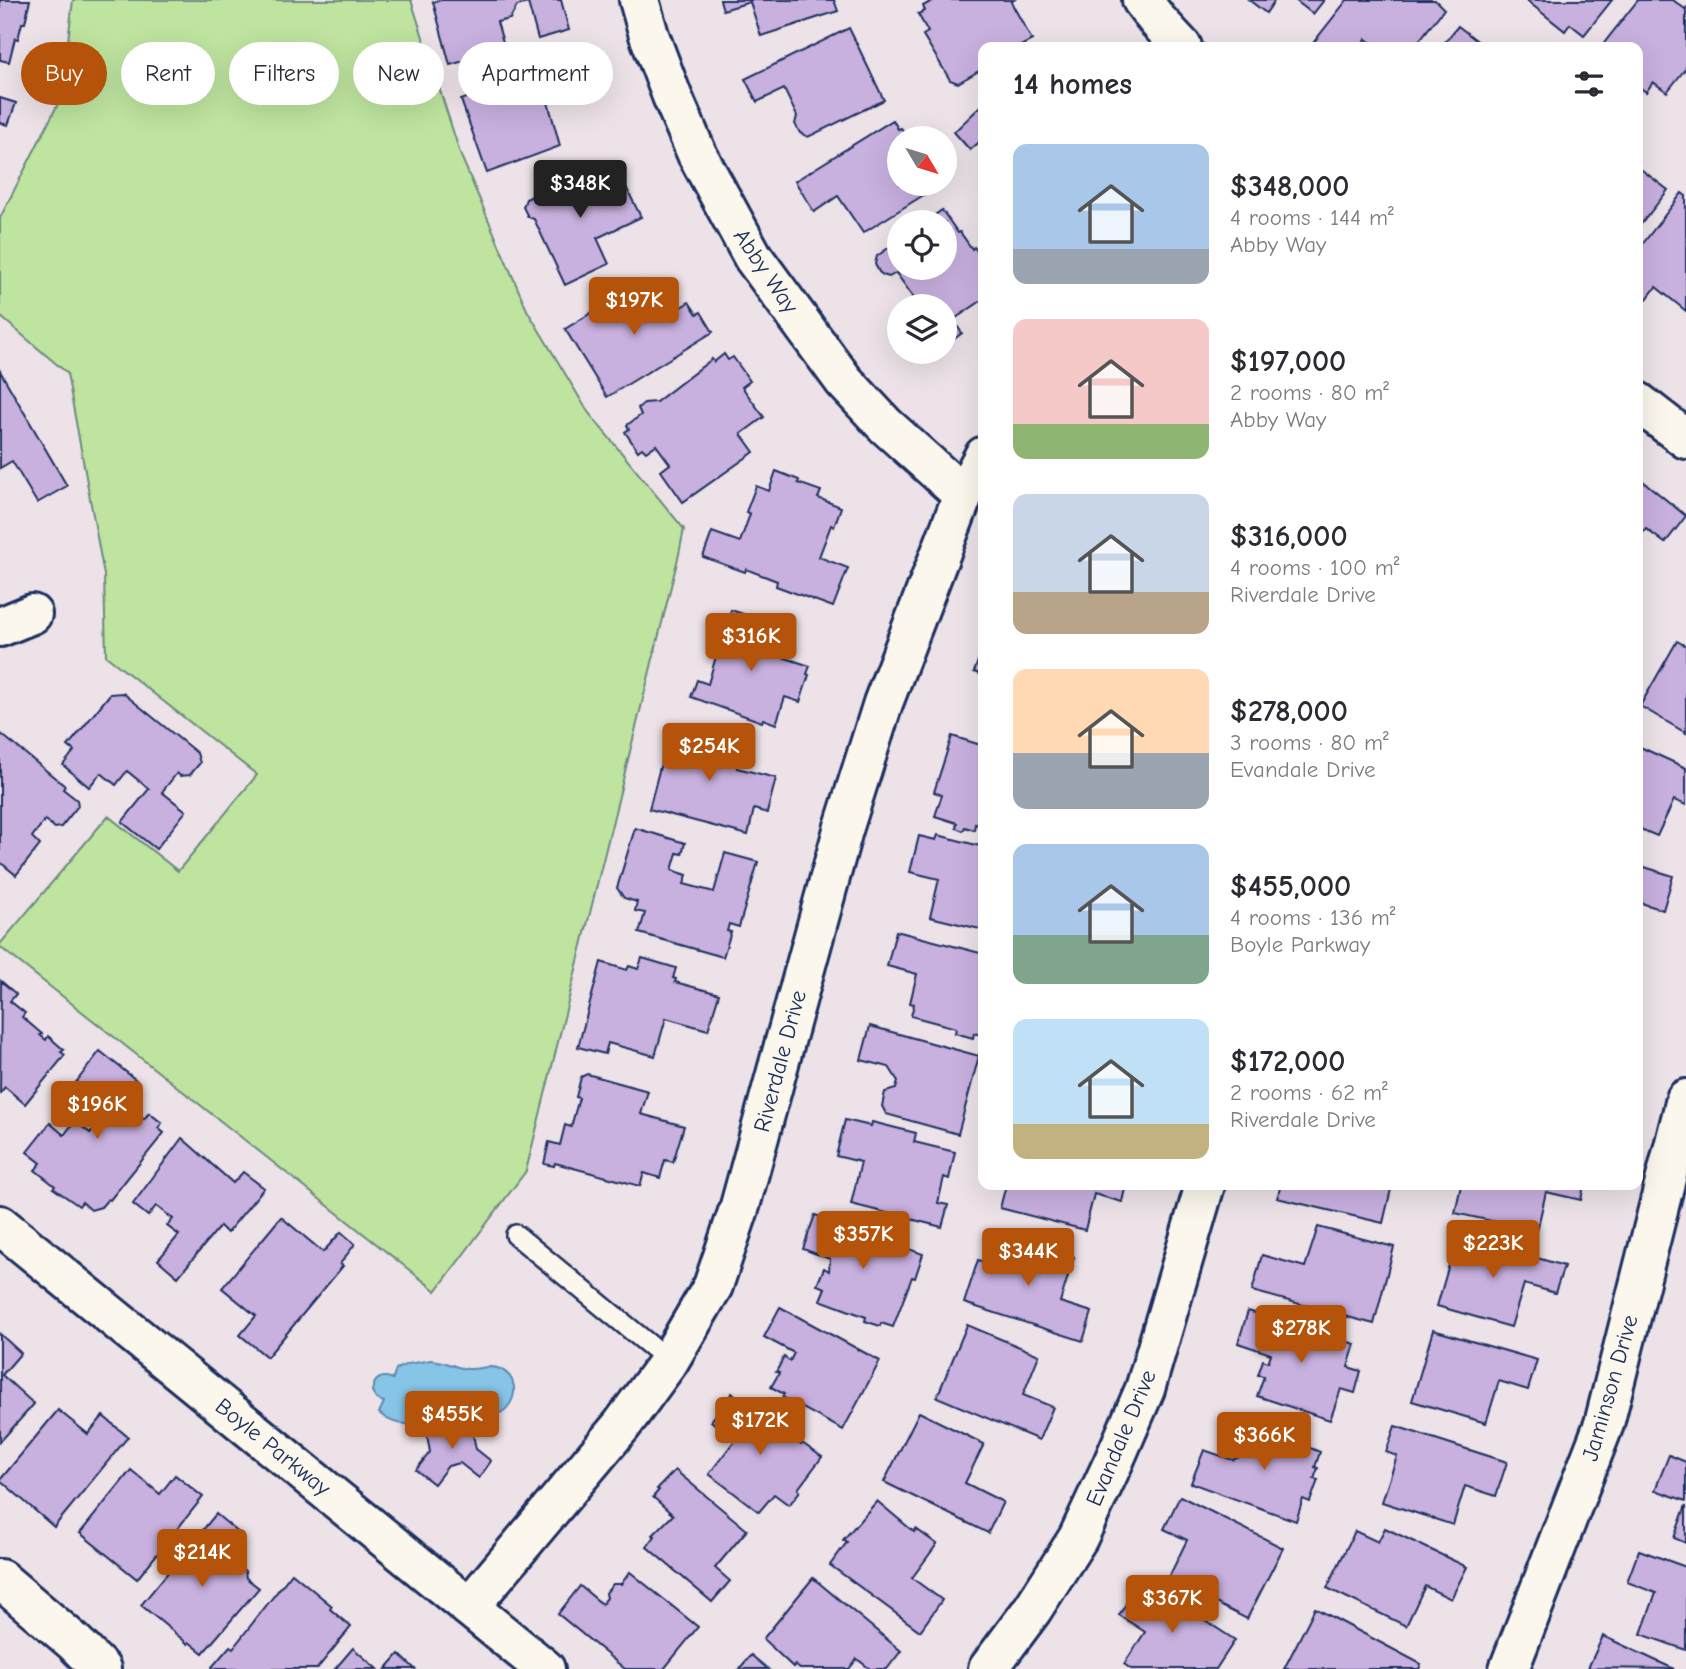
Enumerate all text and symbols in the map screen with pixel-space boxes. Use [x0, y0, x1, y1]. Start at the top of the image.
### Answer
chip: Buy [21, 42, 107, 105]
chip: Rent [121, 42, 215, 105]
chip: Filters [229, 42, 339, 105]
chip: New [353, 42, 444, 105]
chip: Apartment [458, 42, 613, 105]
icon: filters [1570, 65, 1608, 103]
text: 14 homes [1013, 67, 1132, 102]
north arrow [887, 126, 957, 196]
map controls [887, 126, 957, 364]
pin: $348K [531, 160, 629, 220]
text: $348K [550, 169, 610, 196]
text: $348,000 [1230, 169, 1350, 204]
icon: home [1069, 172, 1153, 256]
text: 4 rooms · 144 m² [1230, 204, 1394, 231]
button: locate [887, 210, 957, 280]
street label: Abby Way [728, 224, 805, 319]
text: Abby Way [1230, 231, 1326, 258]
pin: $197K [585, 278, 683, 337]
text: $197K [605, 286, 663, 313]
button: layers [887, 294, 957, 364]
text: $197,000 [1230, 344, 1346, 379]
icon: home [1069, 347, 1153, 431]
text: 2 rooms · 80 m² [1230, 379, 1389, 406]
text: Abby Way [1230, 406, 1326, 433]
text: $316,000 [1230, 519, 1348, 554]
icon: home [1069, 522, 1153, 606]
text: 4 rooms · 100 m² [1230, 554, 1399, 581]
text: Riverdale Drive [1230, 581, 1376, 608]
pin: $316K [702, 614, 800, 673]
text: $316K [721, 622, 781, 649]
text: $278,000 [1230, 694, 1348, 729]
icon: home [1069, 697, 1153, 781]
pin: $254K [660, 724, 758, 783]
text: 3 rooms · 80 m² [1230, 729, 1389, 756]
text: $254K [678, 732, 740, 759]
text: Evandale Drive [1230, 756, 1375, 783]
text: $455,000 [1230, 869, 1351, 904]
icon: home [1069, 872, 1153, 956]
text: 4 rooms · 136 m² [1230, 904, 1396, 931]
text: Boyle Parkway [1230, 931, 1370, 958]
street label: Riverdale Drive [748, 987, 812, 1135]
text: $172,000 [1230, 1044, 1346, 1079]
icon: home [1069, 1047, 1153, 1131]
text: 2 rooms · 62 m² [1230, 1079, 1388, 1106]
pin: $196K [48, 1082, 146, 1141]
text: $196K [67, 1090, 127, 1117]
text: Riverdale Drive [1230, 1106, 1376, 1133]
pin: $357K [814, 1212, 912, 1271]
text: $357K [833, 1220, 893, 1247]
pin: $223K [1444, 1220, 1542, 1280]
pin: $344K [979, 1228, 1077, 1288]
text: $223K [1462, 1229, 1524, 1256]
text: $344K [998, 1237, 1058, 1264]
pin: $278K [1252, 1306, 1350, 1365]
street label: Jaminson Drive [1576, 1312, 1644, 1464]
text: $278K [1271, 1314, 1331, 1341]
street label: Evandale Drive [1080, 1366, 1162, 1510]
street label: Boyle Parkway [210, 1392, 337, 1502]
pin: $455K [403, 1392, 501, 1451]
pin: $172K [711, 1398, 809, 1457]
text: $455K [421, 1400, 483, 1427]
text: $172K [731, 1406, 789, 1433]
pin: $366K [1215, 1412, 1313, 1472]
text: $366K [1233, 1421, 1295, 1448]
pin: $214K [153, 1530, 251, 1589]
text: $214K [173, 1538, 231, 1565]
pin: $367K [1123, 1576, 1221, 1635]
text: $367K [1142, 1584, 1202, 1611]

